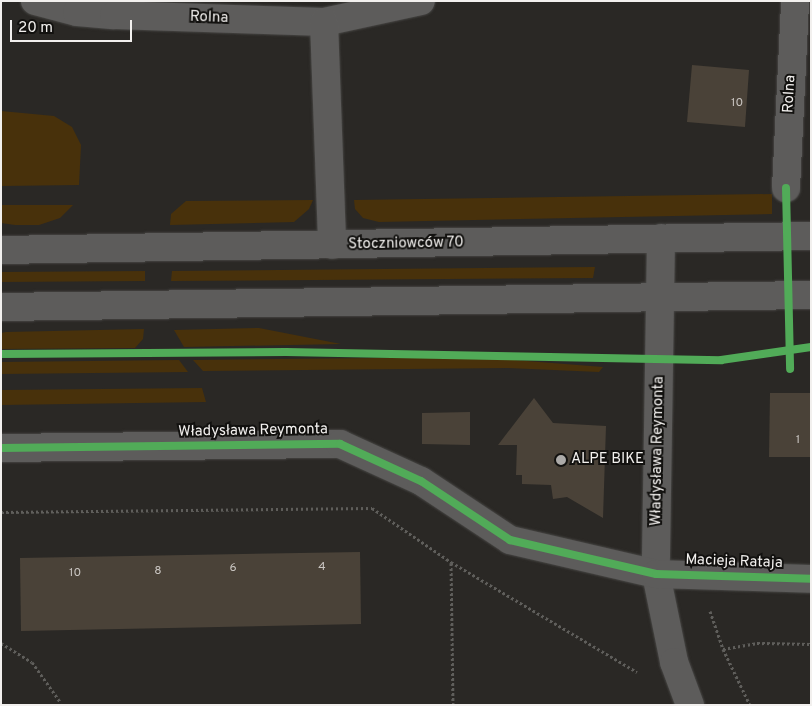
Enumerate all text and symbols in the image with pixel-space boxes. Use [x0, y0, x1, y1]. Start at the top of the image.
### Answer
street label: Rolna [190, 8, 228, 28]
scale bar [12, 10, 135, 42]
text: 20 m [18, 19, 53, 38]
street label: Rolna [780, 74, 800, 114]
house number: 10 [731, 97, 743, 111]
street label: Stoczniowców 70 [348, 234, 464, 254]
street label: Władysława Reymonta [648, 376, 668, 526]
street label: Władysława Reymonta [178, 421, 328, 441]
house number: 1 [796, 434, 800, 448]
place label: ALPE BIKE [571, 451, 644, 469]
marker: ALPE BIKE [555, 454, 567, 466]
street label: Macieja Rataja [685, 551, 783, 573]
house number: 4 [318, 561, 326, 575]
house number: 6 [229, 562, 237, 576]
house number: 8 [154, 565, 162, 579]
house number: 10 [69, 567, 81, 581]

